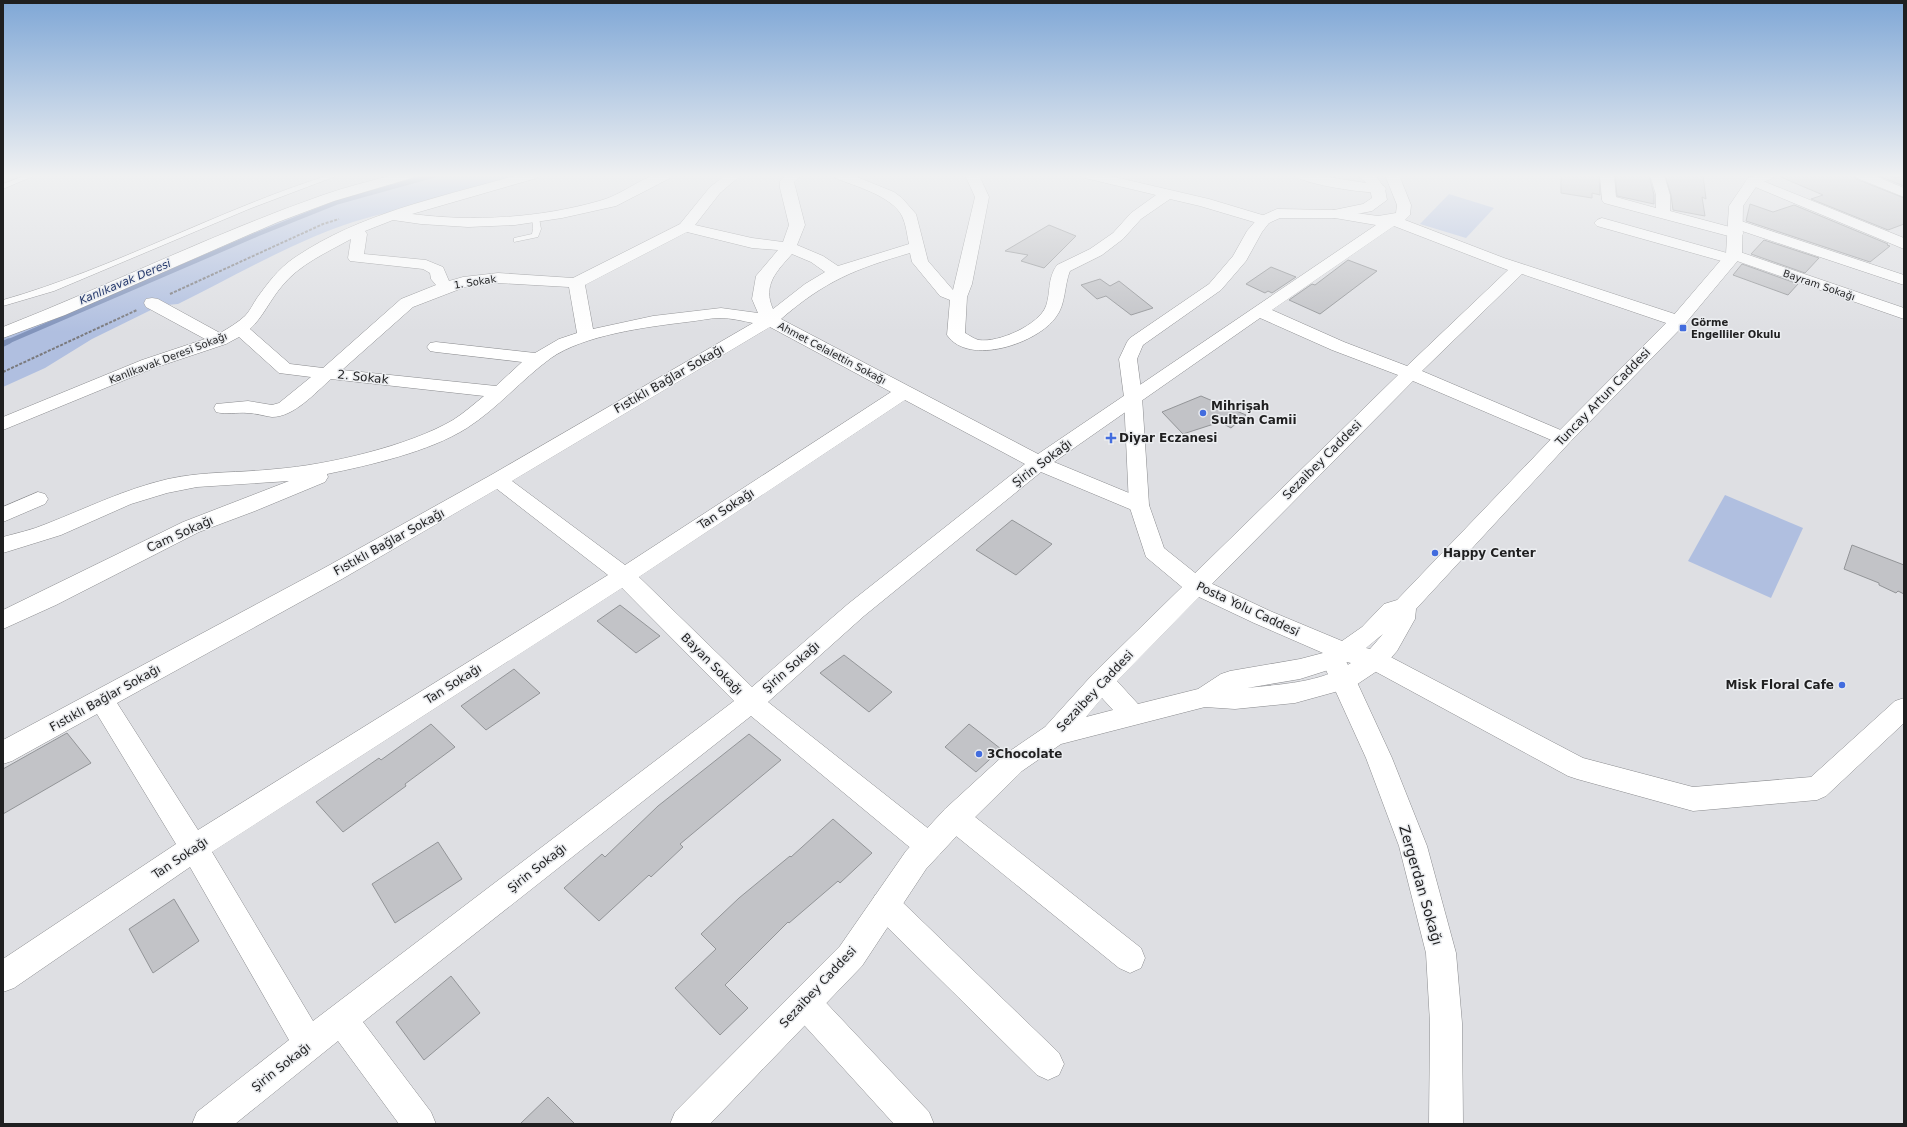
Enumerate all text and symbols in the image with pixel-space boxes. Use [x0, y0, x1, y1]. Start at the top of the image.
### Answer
water label: Kanlıkavak Deresi [77, 257, 173, 307]
street label: Bayram Sokağı [1782, 268, 1856, 302]
street label: 1. Sokak [453, 273, 497, 291]
place label: Görme Engelliler Okulu [1691, 317, 1781, 340]
street label: Ahmet Celalettin Sokağı [776, 320, 888, 386]
marker: Görme Engelliler Okulu [1678, 323, 1688, 333]
street label: Kanlikavak Deresi Sokağı [107, 330, 229, 386]
street label: Fıstıklı Bağlar Sokağı [612, 342, 726, 416]
street label: Tuncay Artun Caddesi [1552, 345, 1653, 449]
street label: 2. Sokak [337, 367, 389, 387]
place label: Mihrişah Sultan Camii [1211, 399, 1297, 427]
marker: Mihrişah Sultan Camii [1198, 408, 1208, 418]
street label: Sezaibey Caddesi [1280, 418, 1364, 502]
place label: Diyar Eczanesi [1119, 431, 1217, 445]
marker: Diyar Eczanesi [1106, 433, 1116, 443]
street label: Şirin Sokağı [1010, 436, 1074, 490]
street label: Tan Sokağı [694, 486, 757, 533]
street label: Fıstıklı Bağlar Sokağı [331, 506, 447, 578]
street label: Cam Sokağı [145, 513, 215, 555]
place label: Happy Center [1443, 546, 1536, 560]
marker: Happy Center [1430, 548, 1440, 558]
street label: Posta Yolu Caddesi [1194, 579, 1302, 639]
street label: Bayan Sokağı [678, 630, 746, 698]
street label: Şirin Sokağı [760, 639, 822, 695]
street label: Sezaibey Caddesi [1054, 648, 1136, 734]
street label: Tan Sokağı [421, 661, 484, 707]
street label: Fıstıklı Bağlar Sokağı [47, 662, 163, 734]
place label: Misk Floral Cafe [1726, 678, 1834, 692]
marker: Misk Floral Cafe [1837, 680, 1847, 690]
place label: 3Chocolate [987, 747, 1062, 761]
marker: 3Chocolate [974, 749, 984, 759]
street label: Zergerdan Sokağı [1396, 823, 1446, 947]
street label: Tan Sokağı [149, 834, 210, 882]
street label: Şirin Sokağı [505, 841, 569, 895]
street label: Sezaibey Caddesi [777, 944, 859, 1030]
street label: Şirin Sokağı [249, 1040, 313, 1094]

